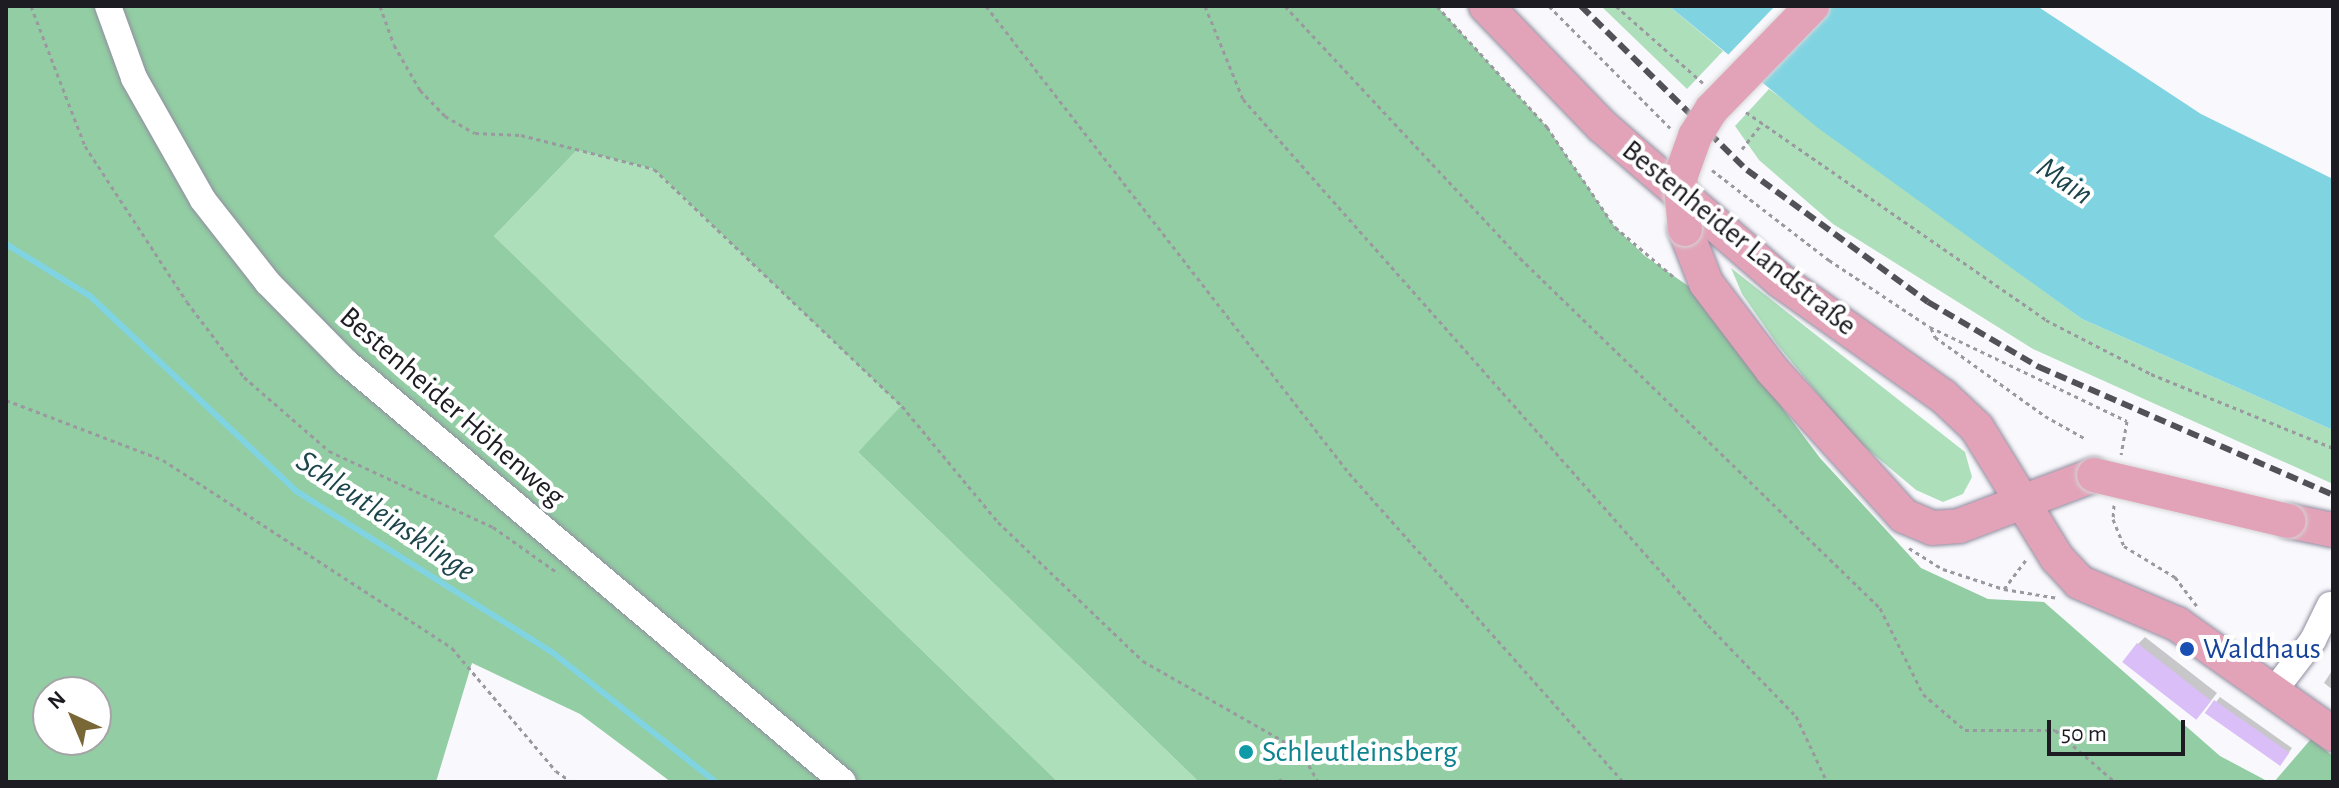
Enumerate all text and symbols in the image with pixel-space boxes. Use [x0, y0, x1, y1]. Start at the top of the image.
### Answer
street label: Bestenheider Landstraße [1614, 132, 1864, 344]
water label: Main [2030, 148, 2100, 214]
street label: Bestenheider Höhenweg [332, 299, 572, 515]
water label: Schleutleinsklinge [289, 442, 483, 590]
place label: Waldhaus [2203, 631, 2321, 667]
marker: Waldhaus [2178, 640, 2196, 658]
north arrow [32, 676, 112, 756]
text: N [44, 687, 70, 713]
scale bar [2051, 704, 2189, 754]
text: 50 m [2061, 722, 2107, 746]
place label: Schleutleinsberg [1262, 734, 1457, 770]
marker: Schleutleinsberg [1237, 743, 1255, 761]

